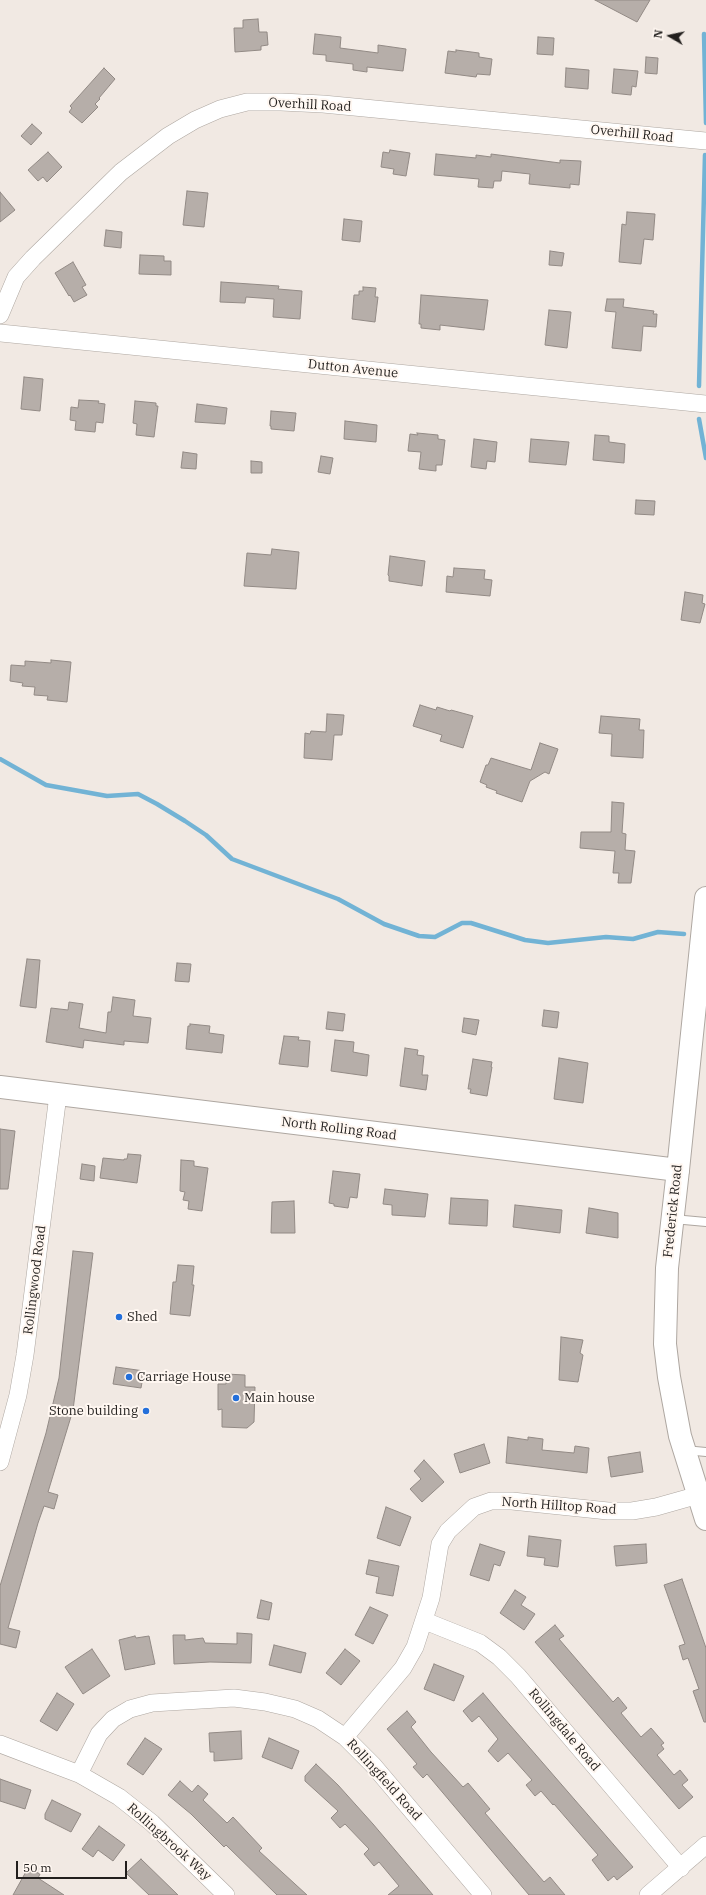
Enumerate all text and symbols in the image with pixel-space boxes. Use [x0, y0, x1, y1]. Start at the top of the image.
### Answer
north arrow [650, 16, 690, 56]
text: N [651, 29, 666, 40]
street label: Overhill Road [268, 95, 352, 115]
street label: Overhill Road [590, 122, 674, 146]
street label: Dutton Avenue [307, 357, 399, 381]
street label: North Rolling Road [280, 1114, 398, 1144]
street label: Frederick Road [660, 1164, 686, 1258]
street label: Rollingwood Road [21, 1224, 49, 1336]
place label: Shed [127, 1309, 158, 1325]
marker: Shed [114, 1312, 124, 1322]
place label: Carriage House [137, 1369, 231, 1385]
marker: Carriage House [124, 1372, 134, 1382]
place label: Main house [244, 1390, 315, 1406]
marker: Main house [231, 1393, 241, 1403]
place label: Stone building [49, 1403, 138, 1419]
marker: Stone building [141, 1406, 151, 1416]
street label: North Hilltop Road [501, 1494, 617, 1518]
street label: Rollingdale Road [525, 1686, 603, 1774]
street label: Rollingfield Road [343, 1736, 425, 1824]
street label: Rollingbrook Way [124, 1800, 214, 1884]
scale bar [18, 1853, 129, 1879]
text: 50 m [23, 1860, 52, 1875]

